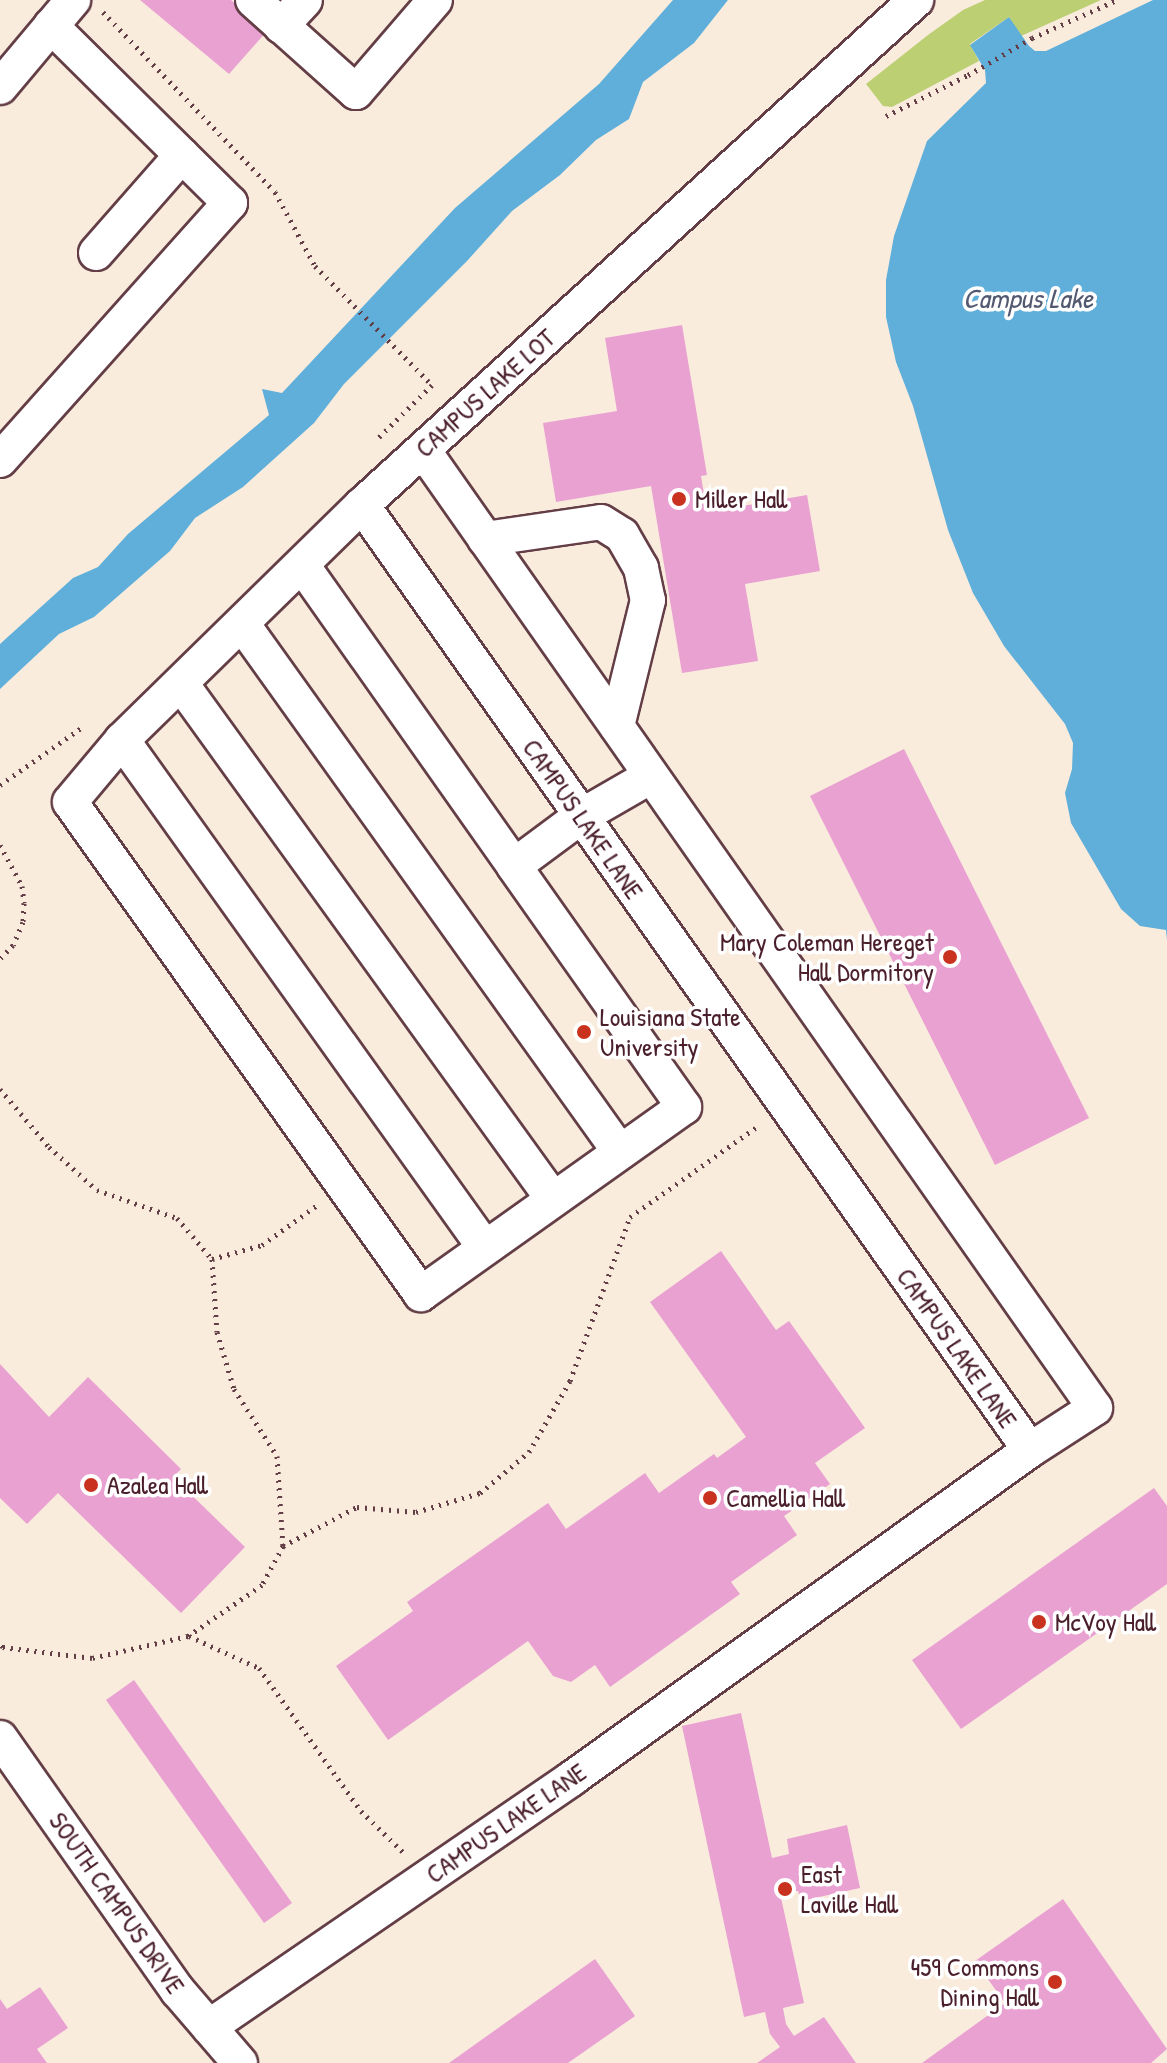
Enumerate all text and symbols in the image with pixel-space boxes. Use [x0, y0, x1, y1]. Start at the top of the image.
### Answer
water label: Campus Lake [963, 281, 1093, 315]
street label: CAMPUS LAKE LOT [409, 322, 561, 464]
place label: Miller Hall [695, 483, 787, 515]
marker: Miller Hall [670, 490, 688, 508]
street label: CAMPUS LAKE LANE [516, 733, 650, 905]
place label: Mary Coleman Hereget Hall Dormitory [720, 926, 934, 988]
marker: Mary Coleman Hereget Hall Dormitory [941, 948, 959, 966]
place label: Louisiana State University [600, 1001, 741, 1062]
marker: Louisiana State University [575, 1023, 593, 1041]
street label: CAMPUS LAKE LANE [890, 1262, 1024, 1434]
place label: Azalea Hall [107, 1469, 208, 1501]
marker: Azalea Hall [82, 1476, 100, 1494]
place label: Camellia Hall [726, 1482, 845, 1514]
marker: Camellia Hall [701, 1489, 719, 1507]
place label: McVoy Hall [1055, 1606, 1156, 1638]
marker: McVoy Hall [1030, 1613, 1048, 1631]
street label: CAMPUS LAKE LANE [420, 1756, 592, 1890]
street label: SOUTH CAMPUS DRIVE [43, 1806, 191, 2000]
place label: East Laville Hall [801, 1858, 898, 1920]
marker: East Laville Hall [776, 1880, 794, 1898]
place label: 459 Commons Dining Hall [910, 1951, 1039, 2012]
marker: 459 Commons Dining Hall [1046, 1973, 1064, 1991]

